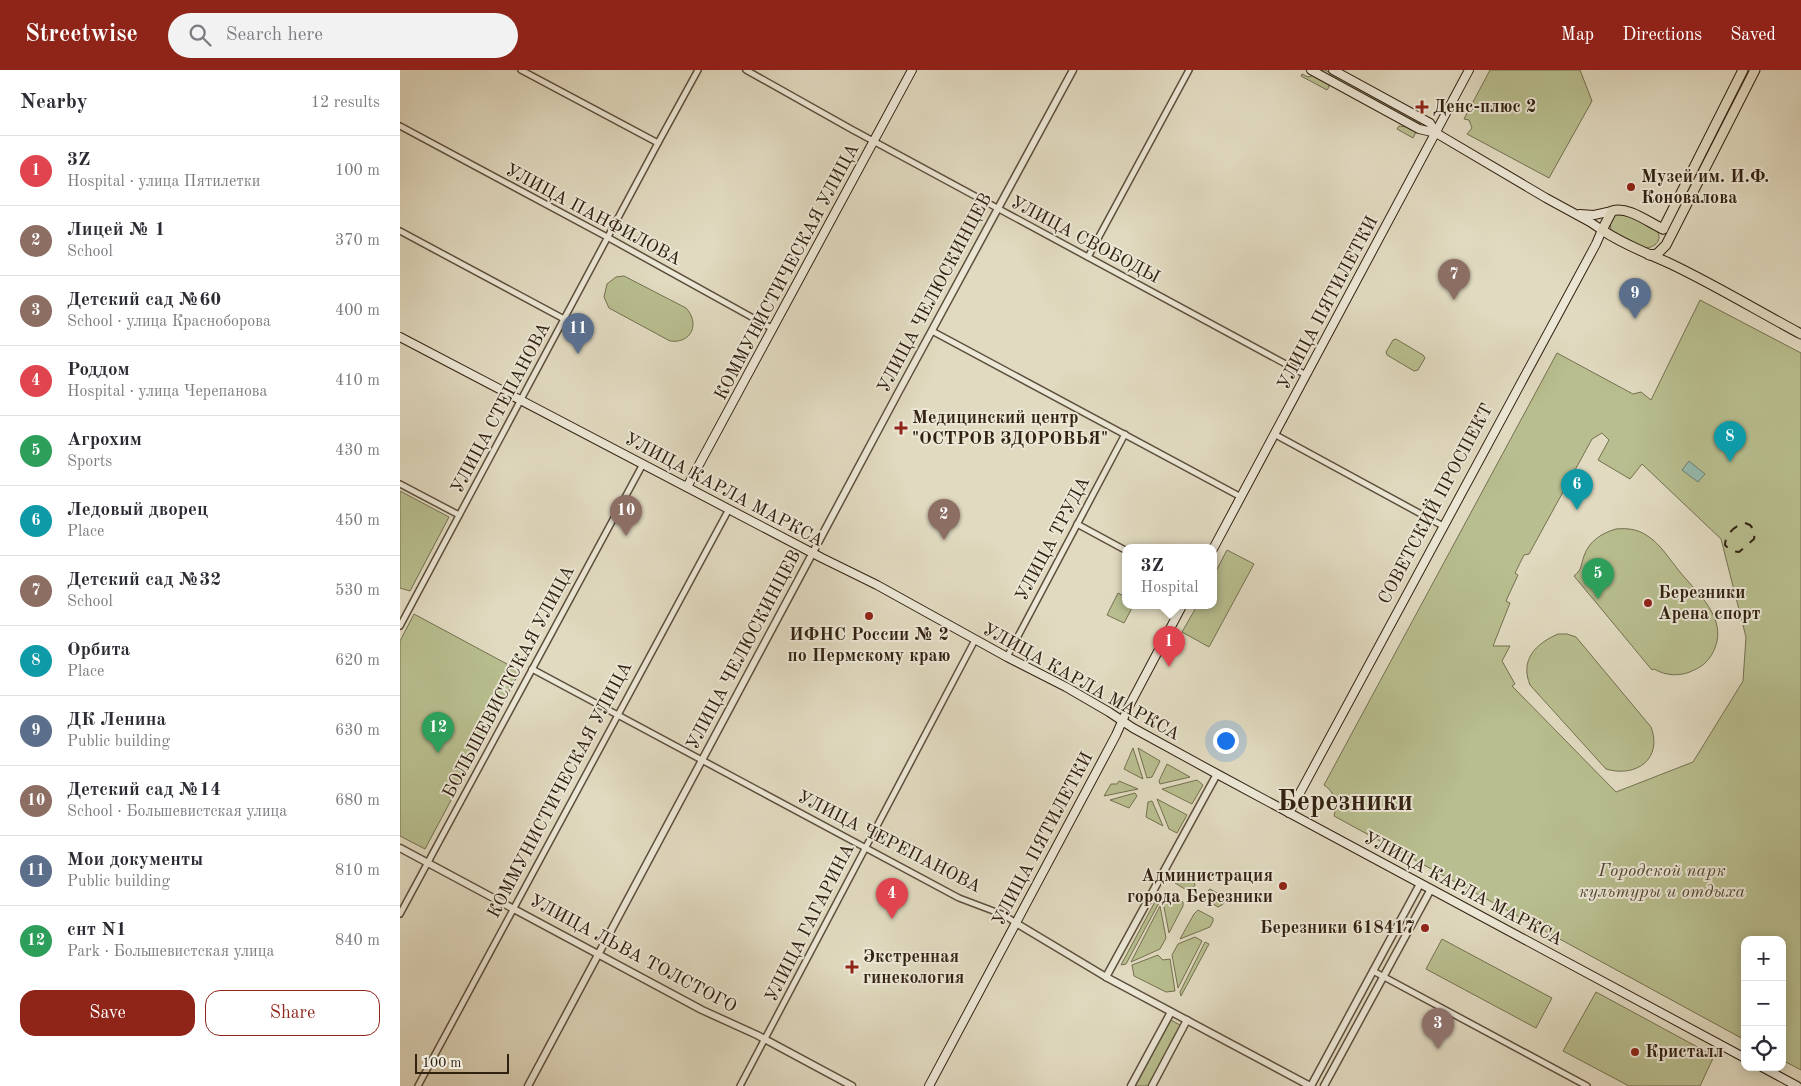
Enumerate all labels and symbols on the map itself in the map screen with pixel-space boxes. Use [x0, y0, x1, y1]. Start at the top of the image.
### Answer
place label: Денс-плюс 2 [1433, 98, 1536, 116]
marker: Денс-плюс 2 [1415, 100, 1429, 114]
street label: КОММУНИСТИЧЕСКАЯ УЛИЦА [712, 141, 863, 403]
street label: УЛИЦА ПАНФИЛОВА [502, 161, 684, 269]
place label: Музей им. И.Ф. Коновалова [1641, 168, 1769, 207]
marker: Музей им. И.Ф. Коновалова [1625, 181, 1637, 193]
street label: УЛИЦА ЧЕЛЮСКИНЦЕВ [875, 190, 995, 396]
street label: УЛИЦА СВОБОДЫ [1007, 193, 1163, 287]
street label: УЛИЦА ПЯТИЛЕТКИ [1275, 213, 1382, 393]
pin: 7 [1438, 259, 1470, 300]
pin: 9 [1619, 278, 1651, 319]
pin: 11 [562, 313, 594, 354]
street label: УЛИЦА СТЕПАНОВА [448, 319, 554, 496]
street label: СОВЕТСКИЙ ПРОСПЕКТ [1372, 399, 1497, 607]
place label: Медицинский центр "ОСТРОВ ЗДОРОВЬЯ" [912, 409, 1108, 448]
marker: Медицинский центр "ОСТРОВ ЗДОРОВЬЯ" [894, 421, 908, 435]
pin: 8 [1714, 421, 1746, 462]
street label: УЛИЦА КАРЛА МАРКСА [621, 430, 827, 550]
pin: 6 [1561, 469, 1593, 510]
street label: УЛИЦА ТРУДА [1013, 474, 1093, 604]
pin: 10 [610, 495, 642, 536]
pin: 2 [928, 499, 960, 540]
street label: УЛИЦА ЧЕЛЮСКИНЦЕВ [684, 547, 804, 753]
pin: 5 [1582, 558, 1614, 599]
street label: БОЛЬШЕВИСТСКАЯ УЛИЦА [440, 563, 578, 801]
place label: Березники Арена спорт [1658, 584, 1761, 623]
marker: Березники Арена спорт [1642, 597, 1654, 609]
marker: ИФНС России № 2 по Пермскому краю [863, 610, 875, 622]
street label: УЛИЦА КАРЛА МАРКСА [979, 620, 1183, 744]
place label: ИФНС России № 2 по Пермскому краю [788, 626, 950, 665]
pin: 1 [1153, 626, 1185, 667]
street label: КОММУНИСТИЧЕСКАЯ УЛИЦА [485, 659, 636, 921]
pin: 12 [422, 712, 454, 753]
your location [1213, 728, 1239, 754]
street label: УЛИЦА ПЯТИЛЕТКИ [990, 749, 1097, 929]
street label: УЛИЦА ЧЕРЕПАНОВА [794, 788, 984, 896]
district label: Березники [1277, 789, 1413, 817]
street label: УЛИЦА КАРЛА МАРКСА [1360, 829, 1566, 949]
street label: УЛИЦА ГАГАРИНА [762, 841, 858, 1005]
park label: Городской парк культуры и отдыха [1579, 862, 1746, 901]
place label: Администрация города Березники [1127, 867, 1273, 906]
pin: 4 [876, 878, 908, 919]
marker: Администрация города Березники [1277, 880, 1289, 892]
street label: УЛИЦА ЛЬВА ТОЛСТОГО [527, 892, 739, 1016]
place label: Березники 618417 [1260, 919, 1415, 937]
marker: Березники 618417 [1419, 922, 1431, 934]
place label: Экстренная гинекология [863, 948, 964, 987]
marker: Экстренная гинекология [845, 960, 859, 974]
pin: 3 [1422, 1008, 1454, 1049]
place label: Кристалл [1645, 1043, 1723, 1061]
marker: Кристалл [1629, 1046, 1641, 1058]
scale bar [415, 1051, 509, 1074]

